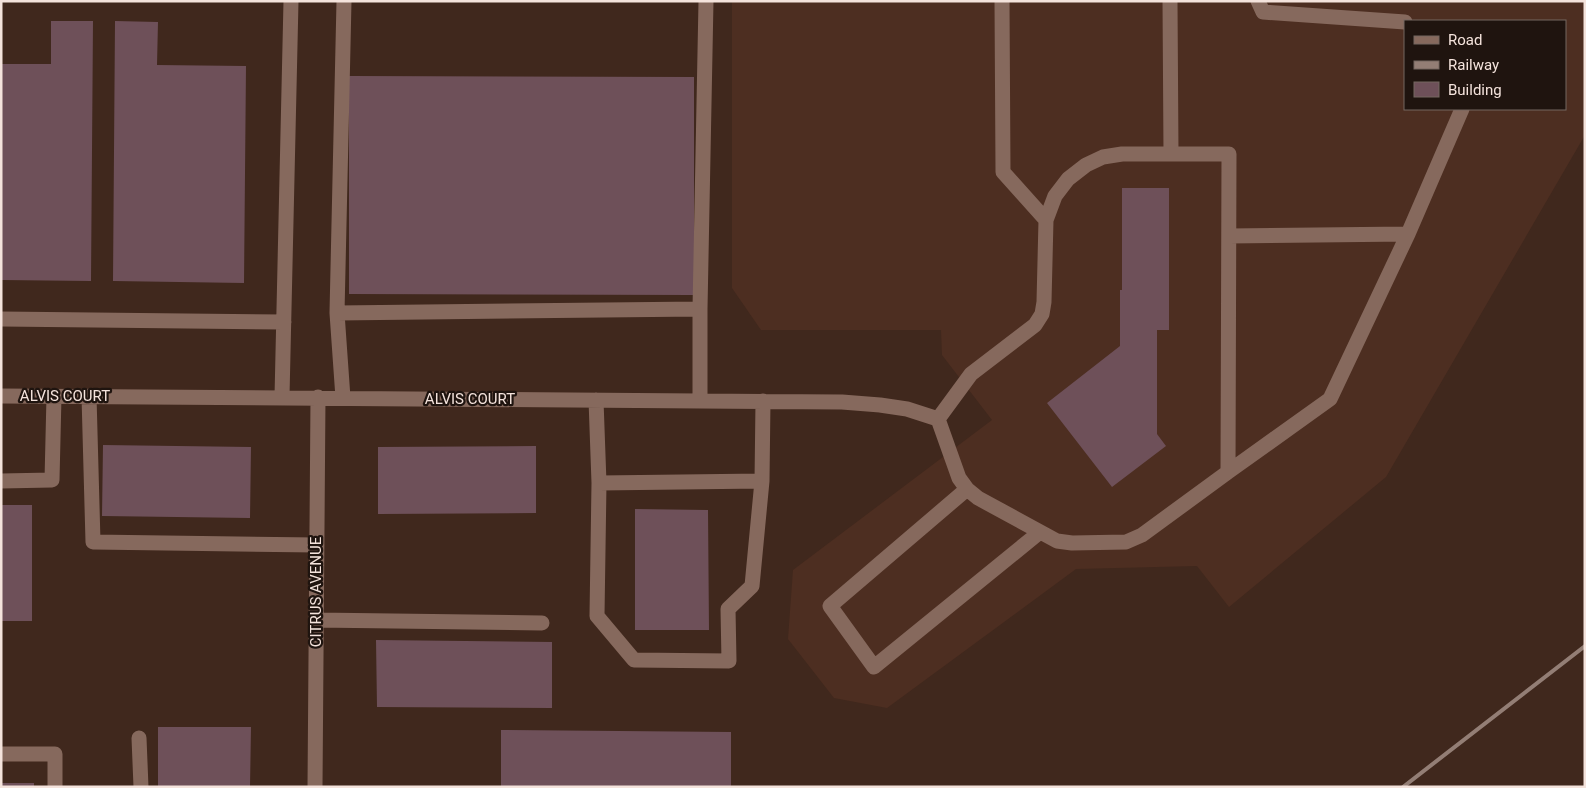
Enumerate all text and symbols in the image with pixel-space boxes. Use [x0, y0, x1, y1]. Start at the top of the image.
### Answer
legend [1404, 20, 1566, 110]
text: Road [1448, 31, 1482, 49]
text: Railway [1448, 56, 1499, 74]
text: Building [1448, 81, 1502, 99]
street label: ALVIS COURT [20, 387, 110, 405]
street label: ALVIS COURT [425, 390, 515, 408]
street label: CITRUS AVENUE [307, 536, 325, 647]

